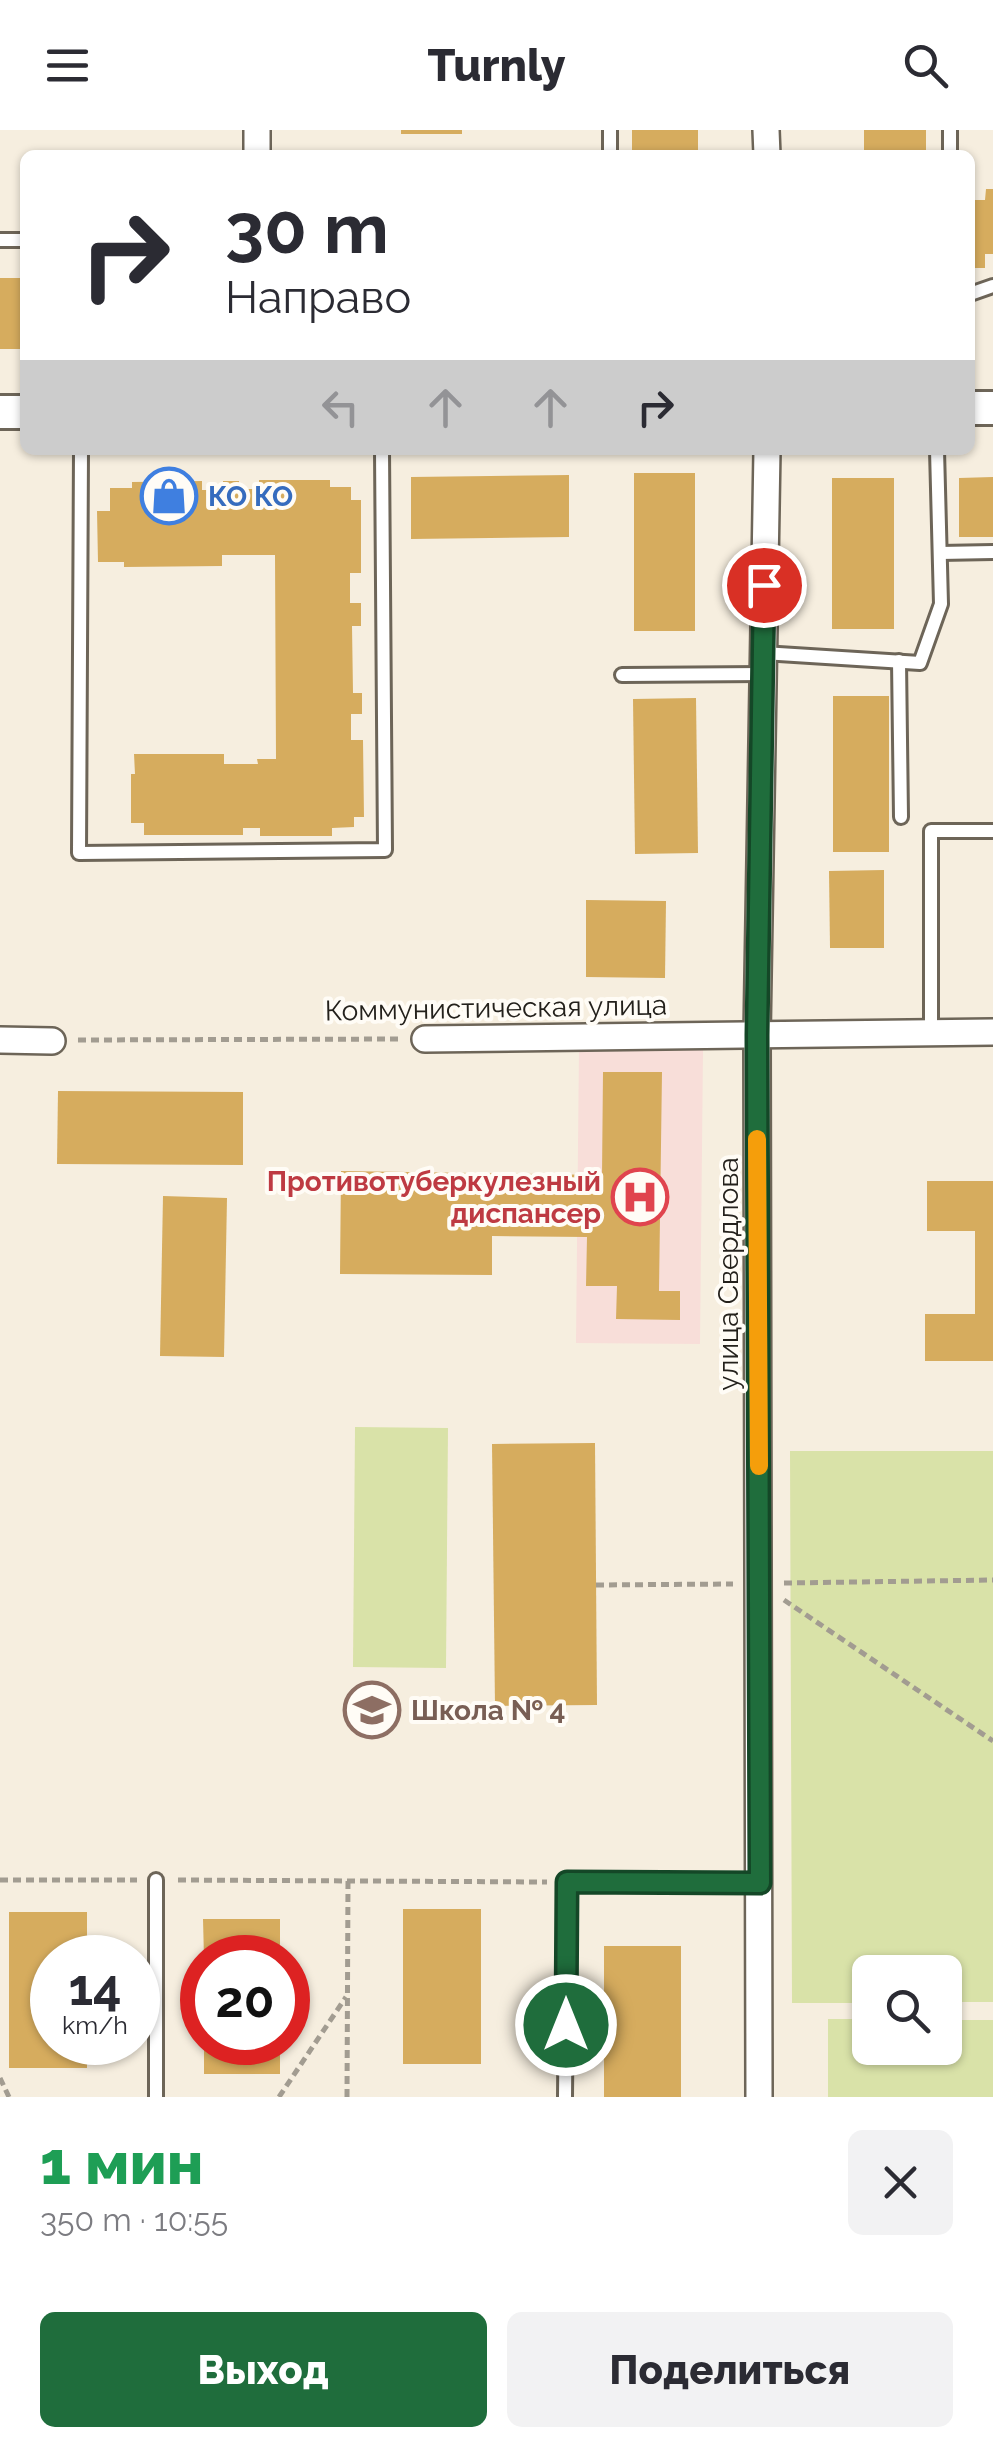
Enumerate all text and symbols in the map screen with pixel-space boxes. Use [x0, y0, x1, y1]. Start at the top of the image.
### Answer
icon: menu [40, 38, 95, 93]
icon: search [898, 38, 953, 93]
text: Turnly [427, 39, 566, 92]
text: 30 m [225, 187, 389, 269]
icon: right [60, 190, 190, 320]
text: Направо [225, 271, 411, 324]
icon: left [313, 380, 368, 435]
icon: ahead [418, 380, 473, 435]
icon: ahead [523, 380, 578, 435]
icon: right [628, 380, 683, 435]
shop icon: КО КО [139, 466, 199, 526]
place label: КО КО [208, 480, 293, 513]
pin [722, 543, 807, 628]
icon: arrive [737, 558, 792, 613]
street label: Коммунистическая улица [325, 989, 667, 1027]
street label: улица Свердлова [712, 1157, 745, 1391]
place label: Противотуберкулезный диспансер [267, 1165, 601, 1230]
hospital icon: Противотуберкулезный диспансер [610, 1167, 670, 1227]
school or university icon: Школа № 4 [342, 1680, 402, 1740]
place label: Школа № 4 [411, 1694, 566, 1727]
speed limit sign: 20 [180, 1935, 310, 2065]
map controls [852, 1955, 962, 2065]
button: search [852, 1955, 962, 2065]
text: 14 [68, 1958, 122, 2017]
position arrow [514, 1973, 618, 2077]
text: km/h [62, 2010, 128, 2040]
text: 1 мин [40, 2128, 203, 2198]
button: close [848, 2130, 953, 2235]
text: 350 m · 10:55 [40, 2201, 228, 2238]
button: Выход [40, 2312, 487, 2427]
button: Поделиться [507, 2312, 953, 2427]

